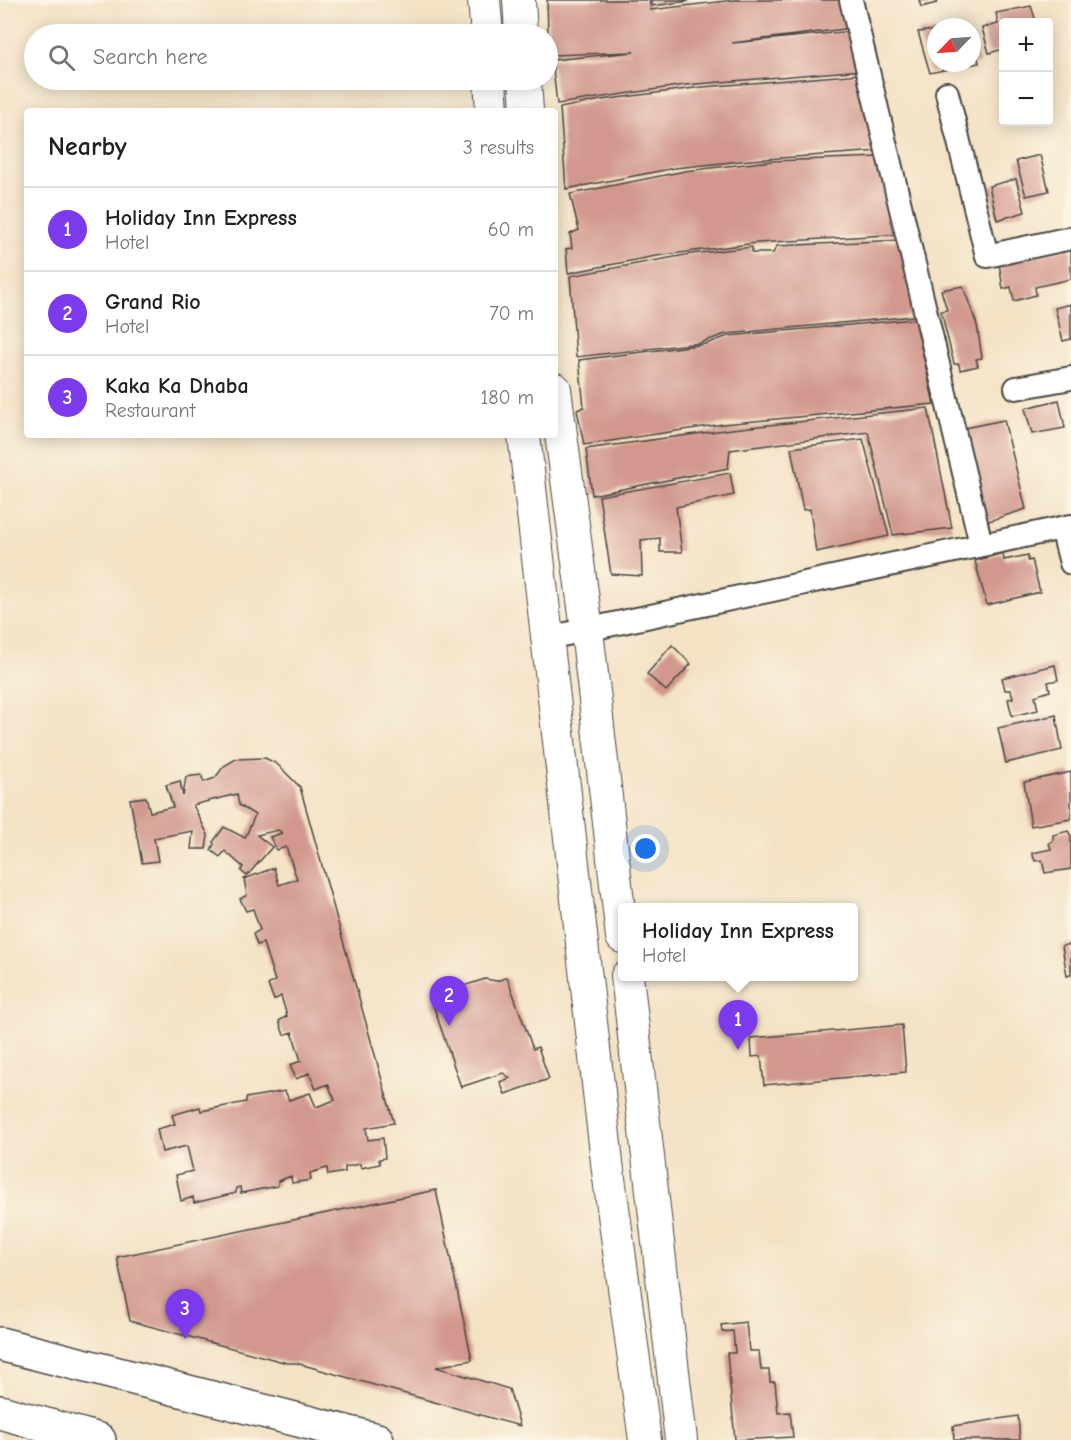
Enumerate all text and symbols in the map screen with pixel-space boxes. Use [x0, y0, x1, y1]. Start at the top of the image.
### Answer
north arrow [927, 18, 981, 72]
map controls [999, 18, 1053, 126]
button: + [999, 18, 1053, 72]
search box [24, 24, 558, 90]
icon: search [45, 41, 78, 74]
text: Search here [93, 44, 208, 70]
button: − [999, 72, 1053, 126]
text: Nearby [48, 132, 127, 162]
text: 3 results [463, 136, 534, 159]
text: Holiday Inn Express [105, 205, 297, 231]
text: 1 [64, 218, 71, 241]
text: 60 m [488, 218, 534, 241]
text: Hotel [105, 231, 149, 254]
text: Grand Rio [105, 289, 201, 315]
text: 2 [63, 302, 72, 325]
text: 70 m [489, 302, 534, 325]
text: Hotel [105, 315, 149, 338]
text: Kaka Ka Dhaba [105, 373, 249, 399]
text: 3 [63, 386, 72, 409]
text: 180 m [480, 386, 534, 409]
text: Restaurant [105, 399, 195, 422]
your location [631, 834, 660, 863]
popup [618, 903, 858, 981]
text: Holiday Inn Express [642, 918, 834, 944]
text: Hotel [642, 944, 686, 967]
pin: 2 [430, 976, 468, 1026]
pin: 1 [718, 1000, 758, 1050]
pin: 3 [166, 1290, 204, 1339]

